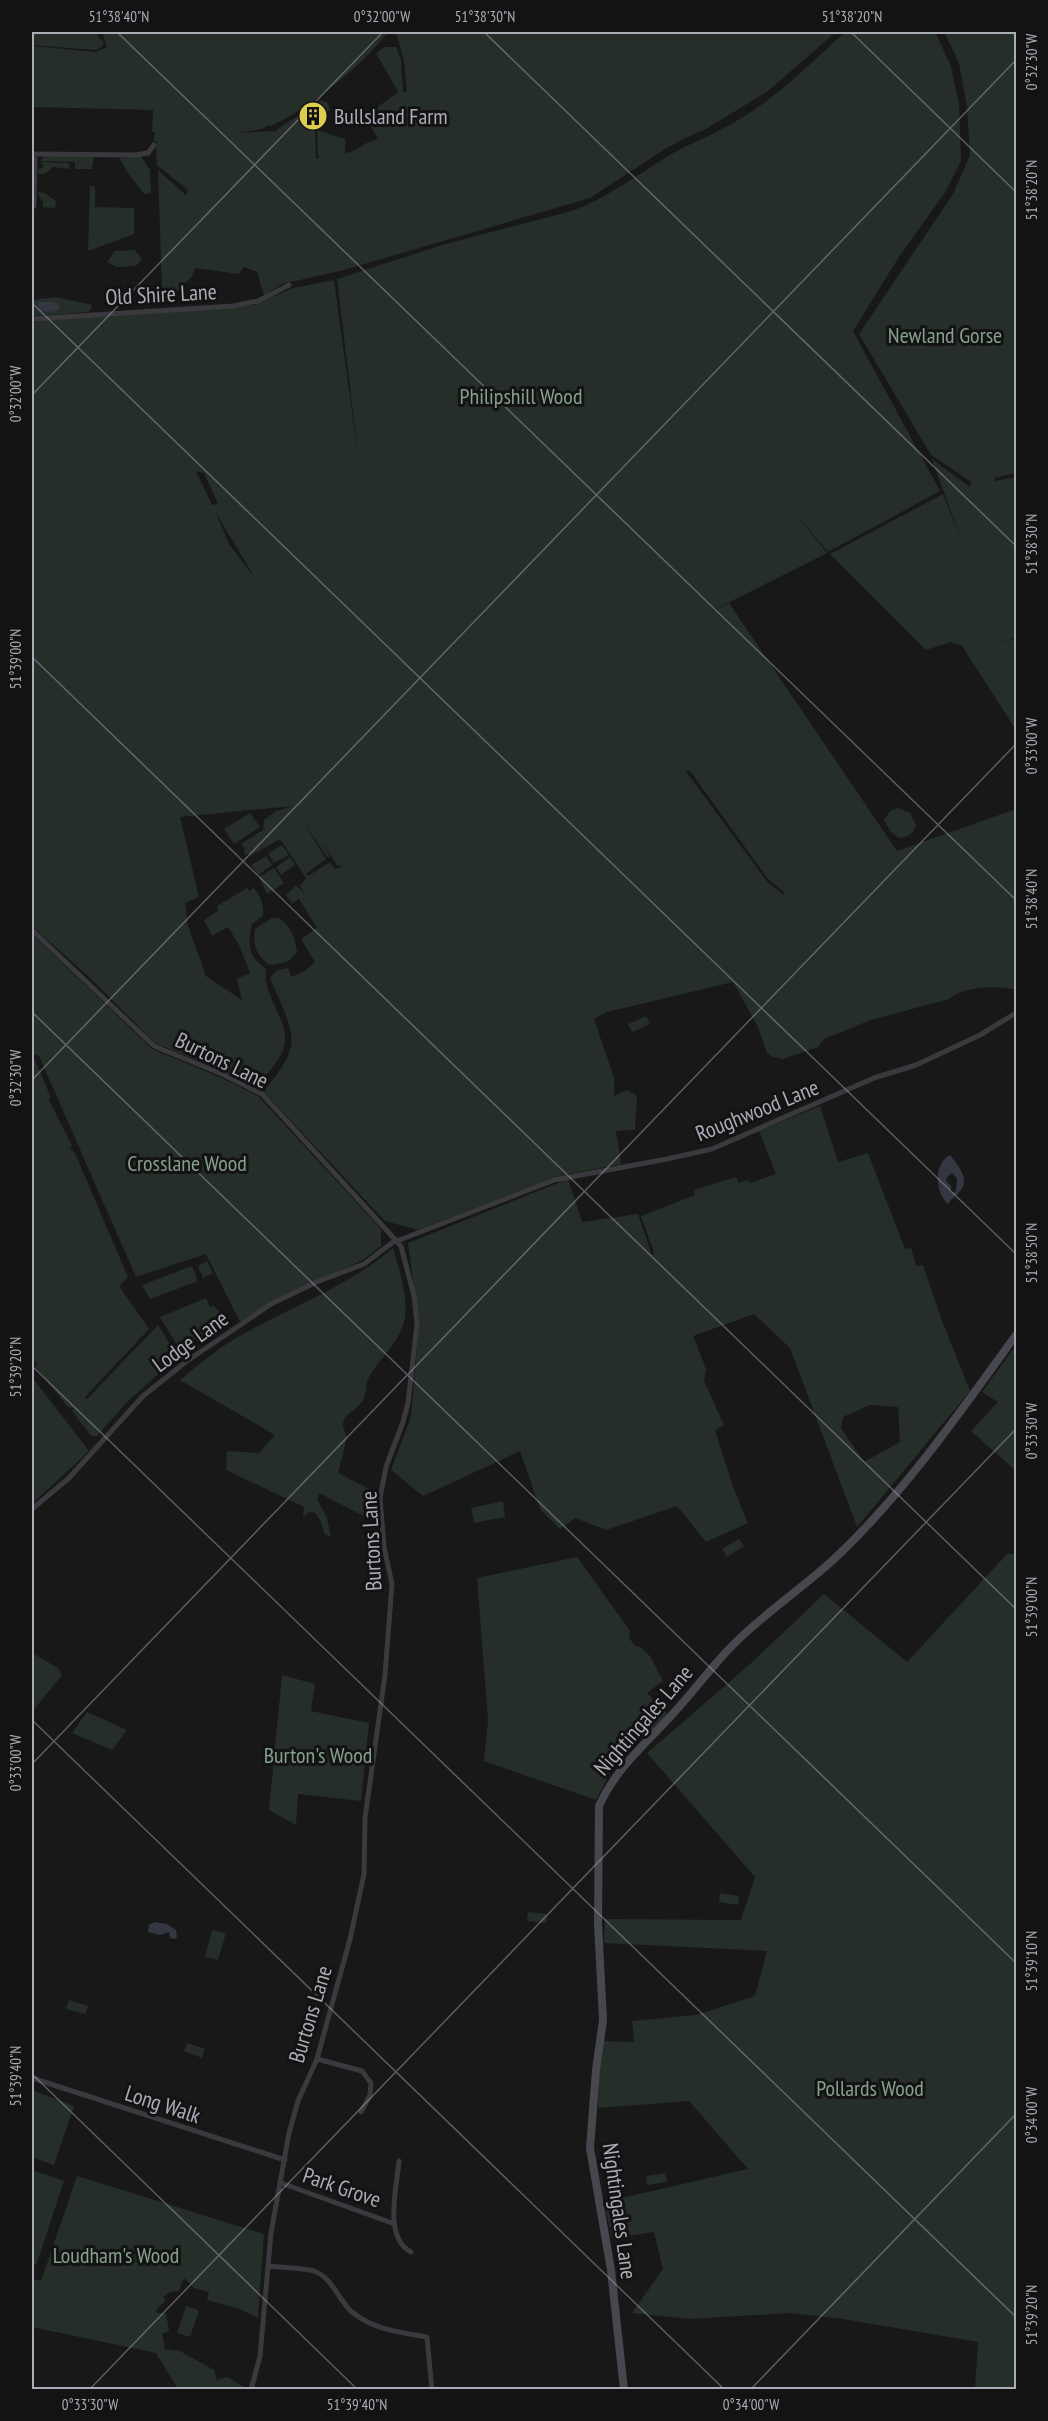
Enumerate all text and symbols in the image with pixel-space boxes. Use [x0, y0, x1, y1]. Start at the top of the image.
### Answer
text: 51°38'40"N [89, 7, 149, 26]
text: 0°32'00"W [354, 7, 410, 26]
text: 51°38'30"N [455, 7, 515, 26]
text: 51°38'20"N [822, 7, 882, 26]
text: 0°32'30"W [1022, 34, 1041, 90]
building icon: Bullsland Farm [297, 100, 329, 132]
place label: Bullsland Farm [334, 102, 448, 130]
text: 51°38'20"N [1022, 160, 1041, 220]
street label: Old Shire Lane [105, 277, 217, 311]
park label: Newland Gorse [888, 321, 1002, 349]
text: 0°32'00"W [6, 366, 25, 422]
park label: Philipshill Wood [460, 382, 582, 410]
text: 51°38'30"N [1022, 514, 1041, 574]
text: 51°39'00"N [6, 629, 25, 689]
text: 0°33'00"W [1022, 718, 1041, 774]
text: 51°38'40"N [1022, 869, 1041, 929]
street label: Burtons Lane [171, 1026, 273, 1094]
text: 0°32'30"W [6, 1050, 25, 1106]
street label: Roughwood Lane [691, 1073, 823, 1147]
park label: Crosslane Wood [127, 1149, 247, 1177]
text: 51°38'50"N [1022, 1223, 1041, 1283]
street label: Lodge Lane [147, 1304, 233, 1378]
text: 51°39'20"N [6, 1337, 25, 1397]
text: 0°33'30"W [1022, 1403, 1041, 1459]
street label: Burtons Lane [354, 1490, 388, 1592]
text: 51°39'00"N [1022, 1577, 1041, 1637]
street label: Nightingales Lane [587, 1659, 699, 1781]
text: 0°33'00"W [6, 1735, 25, 1791]
park label: Burton's Wood [264, 1741, 372, 1769]
text: 51°39'10"N [1022, 1931, 1041, 1991]
street label: Burtons Lane [282, 1962, 338, 2066]
text: 51°39'40"N [6, 2046, 25, 2106]
park label: Pollards Wood [816, 2074, 924, 2102]
street label: Long Walk [122, 2079, 205, 2129]
text: 0°34'00"W [1022, 2087, 1041, 2143]
street label: Nightingales Lane [597, 2141, 643, 2281]
street label: Park Grove [299, 2161, 385, 2213]
park label: Loudham's Wood [53, 2241, 179, 2269]
text: 51°39'20"N [1022, 2285, 1041, 2345]
text: 0°33'30"W [62, 2395, 118, 2414]
text: 51°39'40"N [327, 2395, 387, 2414]
text: 0°34'00"W [723, 2395, 779, 2414]

